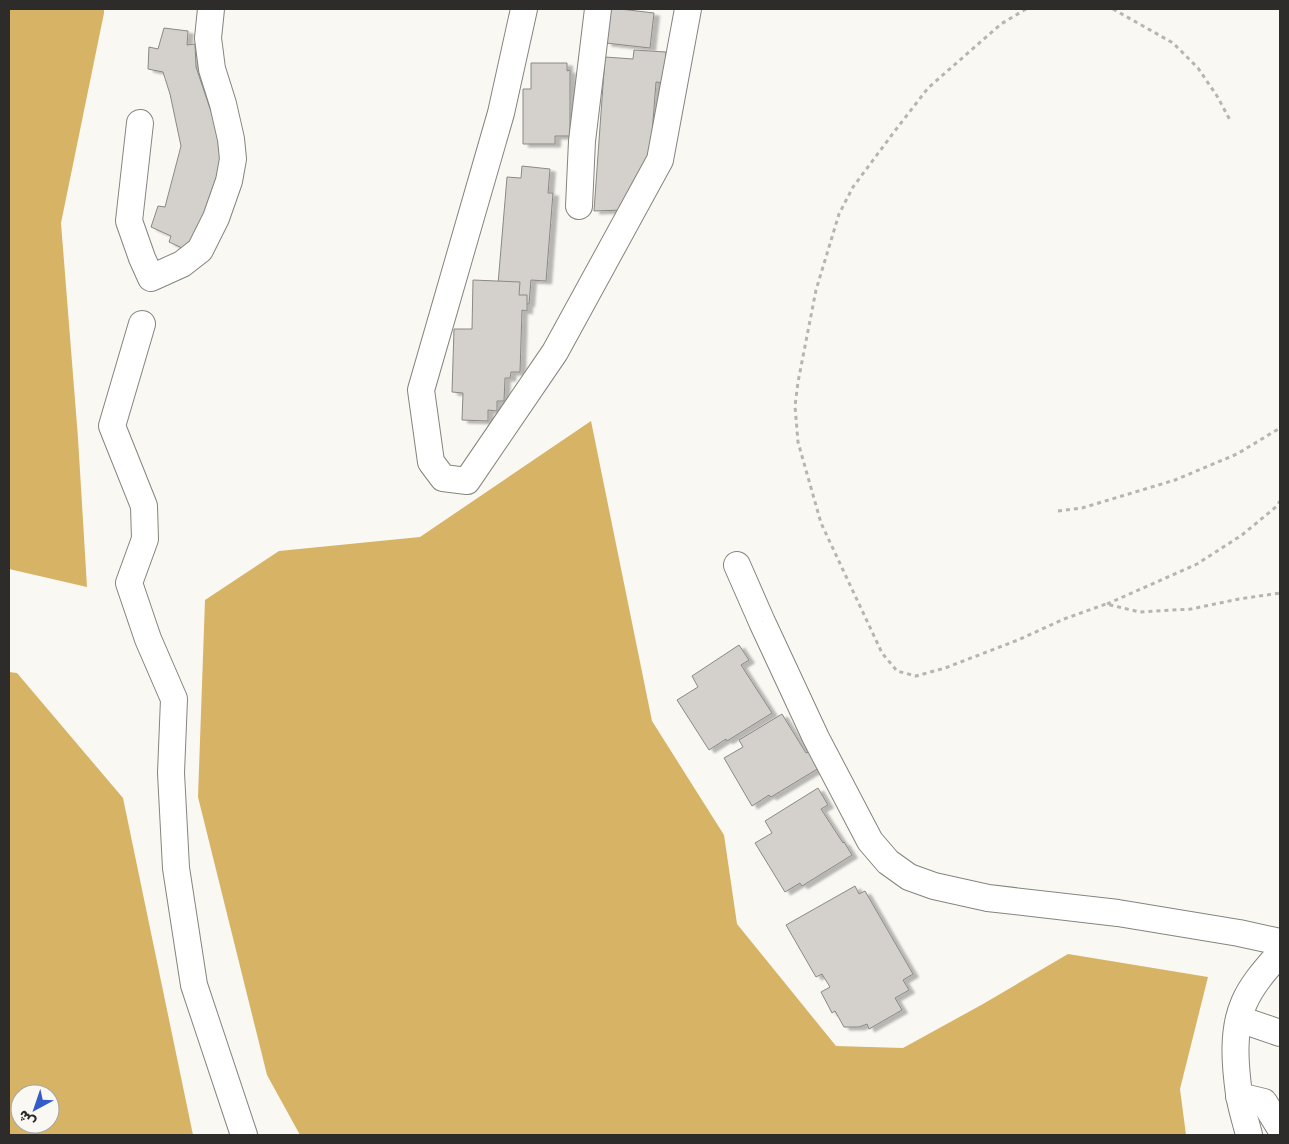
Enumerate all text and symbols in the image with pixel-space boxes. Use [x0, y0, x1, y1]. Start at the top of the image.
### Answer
north arrow [10, 1084, 60, 1134]
text: ش [15, 1106, 39, 1131]

